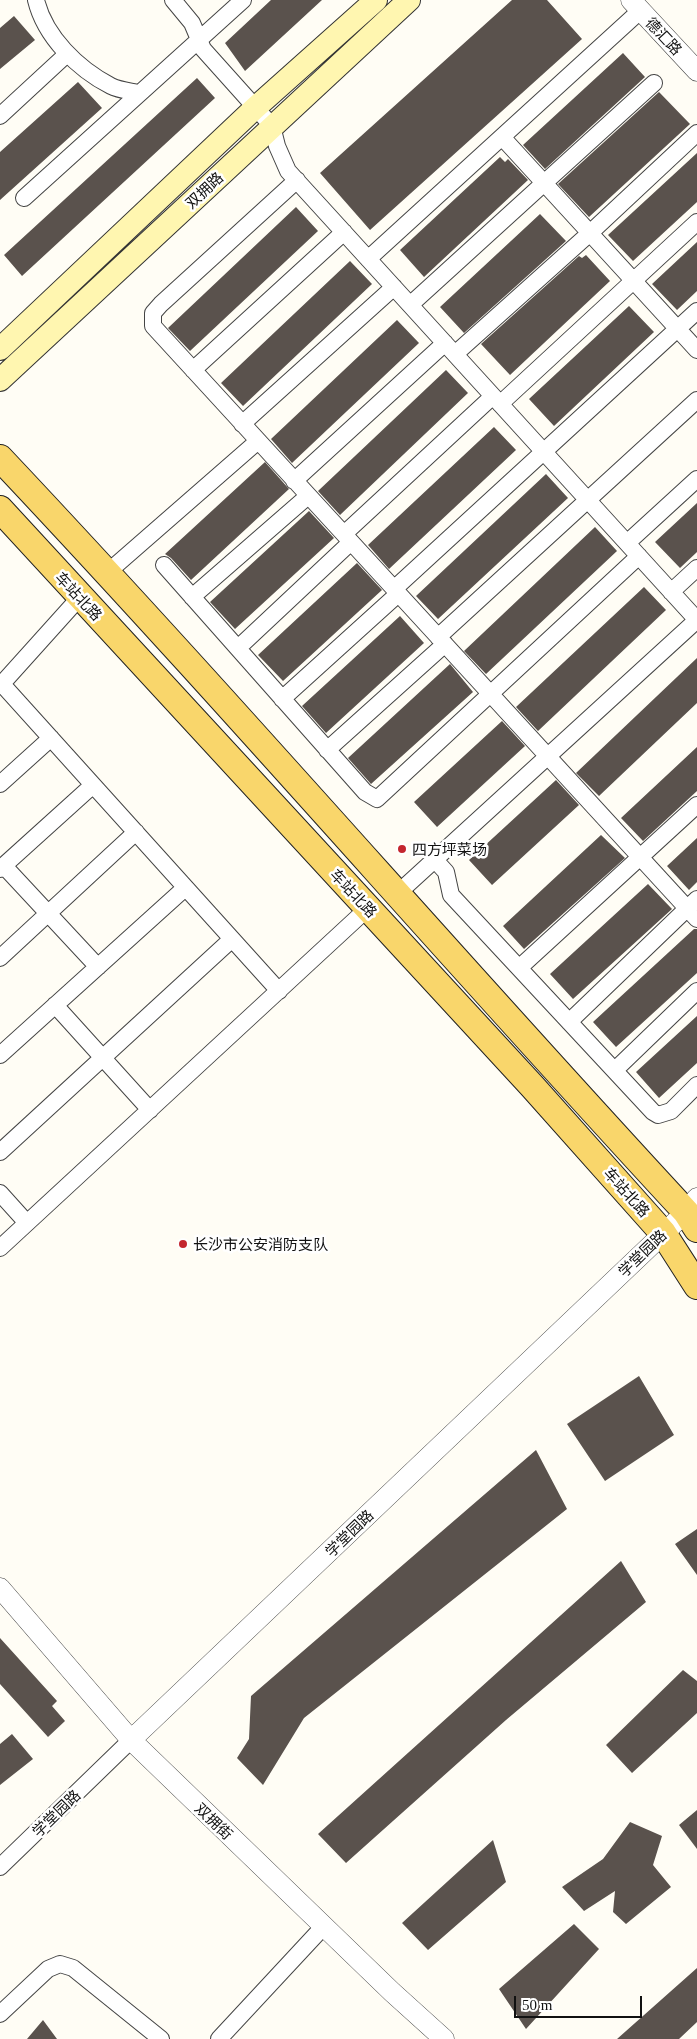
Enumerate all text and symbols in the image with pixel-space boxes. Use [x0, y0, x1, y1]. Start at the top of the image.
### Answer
street label: 德汇路 [642, 13, 686, 59]
street label: 双拥路 [181, 168, 227, 212]
street label: 车站北路 [52, 568, 106, 624]
place label: 四方坪菜场 [412, 840, 487, 858]
marker: 四方坪菜场 [396, 843, 408, 855]
street label: 车站北路 [327, 865, 381, 921]
street label: 车站北路 [600, 1164, 654, 1220]
street label: 学堂园路 [614, 1226, 670, 1280]
place label: 长沙市公安消防支队 [193, 1235, 328, 1253]
marker: 长沙市公安消防支队 [177, 1238, 189, 1250]
street label: 学堂园路 [321, 1506, 377, 1560]
street label: 学堂园路 [28, 1786, 84, 1840]
street label: 双拥街 [192, 1799, 236, 1843]
scale bar [517, 1986, 644, 2018]
text: 50 m [522, 1997, 552, 2013]

